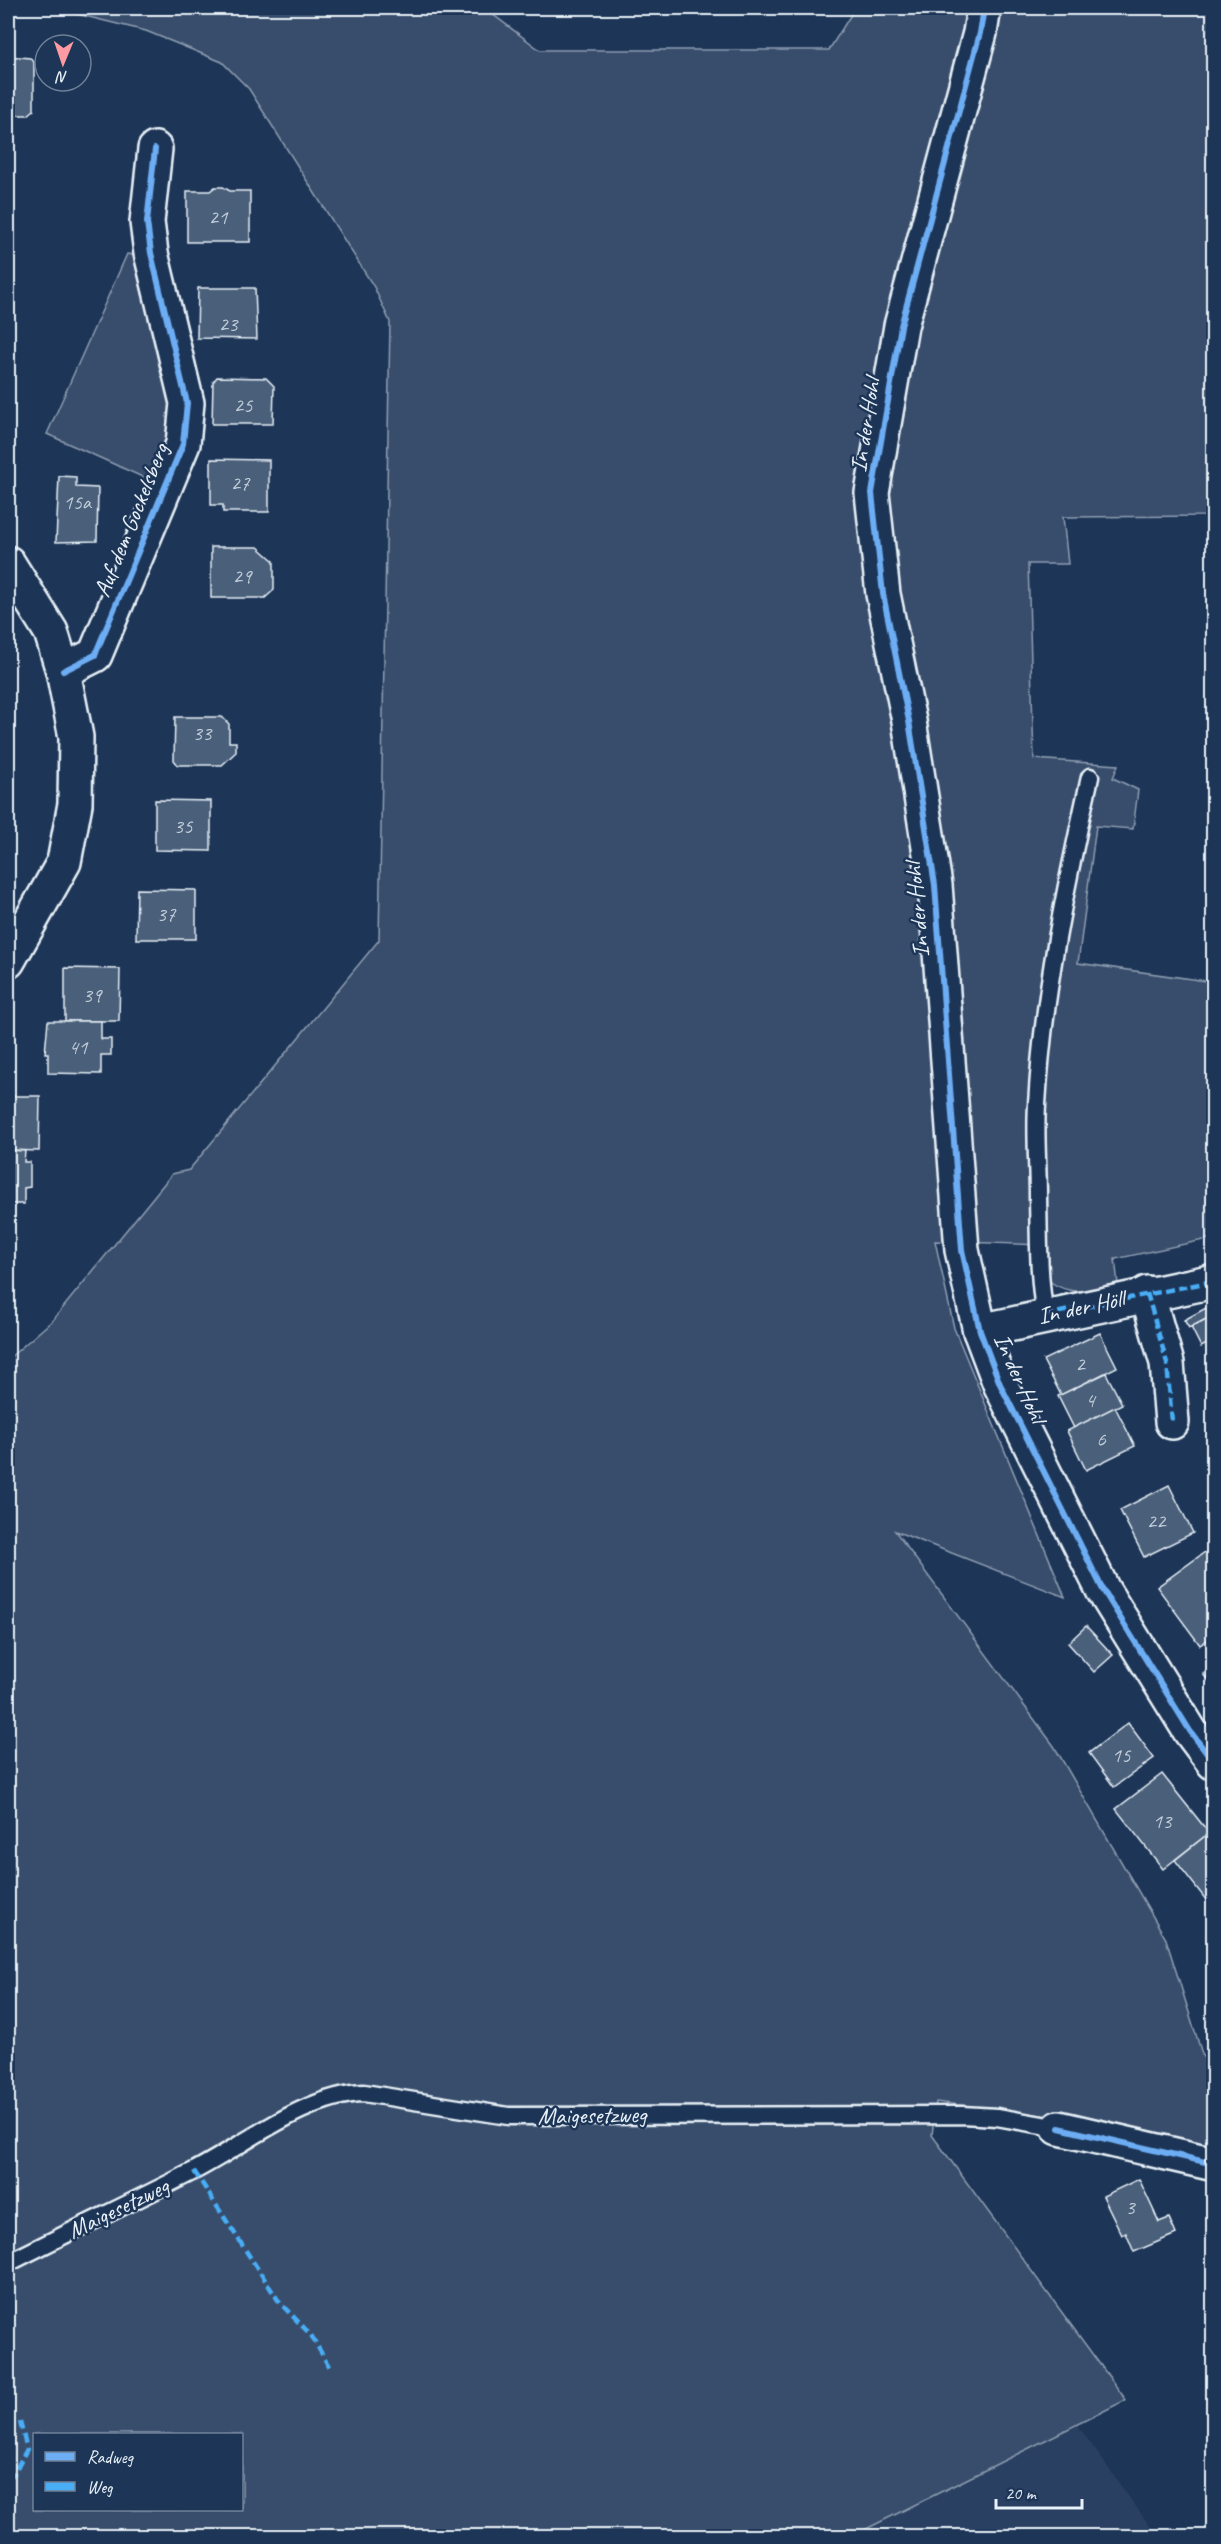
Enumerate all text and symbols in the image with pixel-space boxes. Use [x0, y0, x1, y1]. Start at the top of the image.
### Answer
north arrow [33, 33, 93, 93]
text: N [54, 67, 68, 87]
house number: 21 [209, 204, 229, 230]
house number: 23 [219, 311, 239, 337]
street label: In der Hohl [843, 372, 888, 474]
house number: 25 [234, 392, 254, 418]
street label: Auf dem Gockelsberg [87, 437, 176, 601]
house number: 27 [231, 470, 251, 496]
house number: 15a [63, 489, 93, 515]
house number: 29 [233, 563, 253, 589]
house number: 33 [193, 720, 213, 746]
house number: 35 [174, 813, 194, 839]
street label: In der Hohl [898, 858, 936, 959]
house number: 37 [157, 901, 177, 927]
house number: 39 [83, 982, 103, 1008]
house number: 41 [69, 1034, 89, 1060]
street label: In der Höll [1035, 1282, 1131, 1331]
street label: In der Hohl [987, 1329, 1055, 1431]
house number: 2 [1075, 1351, 1086, 1377]
house number: 4 [1085, 1387, 1097, 1413]
house number: 6 [1096, 1426, 1106, 1452]
house number: 22 [1147, 1508, 1167, 1534]
house number: 15 [1112, 1742, 1132, 1768]
house number: 13 [1153, 1808, 1173, 1834]
street label: Maigesetzweg [537, 2099, 648, 2131]
street label: Maigesetzweg [63, 2170, 175, 2245]
house number: 3 [1125, 2194, 1136, 2220]
legend [33, 2433, 243, 2511]
text: Radweg [87, 2446, 135, 2468]
scale bar [996, 2472, 1082, 2510]
text: Weg [87, 2476, 114, 2498]
text: 20 m [1005, 2482, 1038, 2504]

